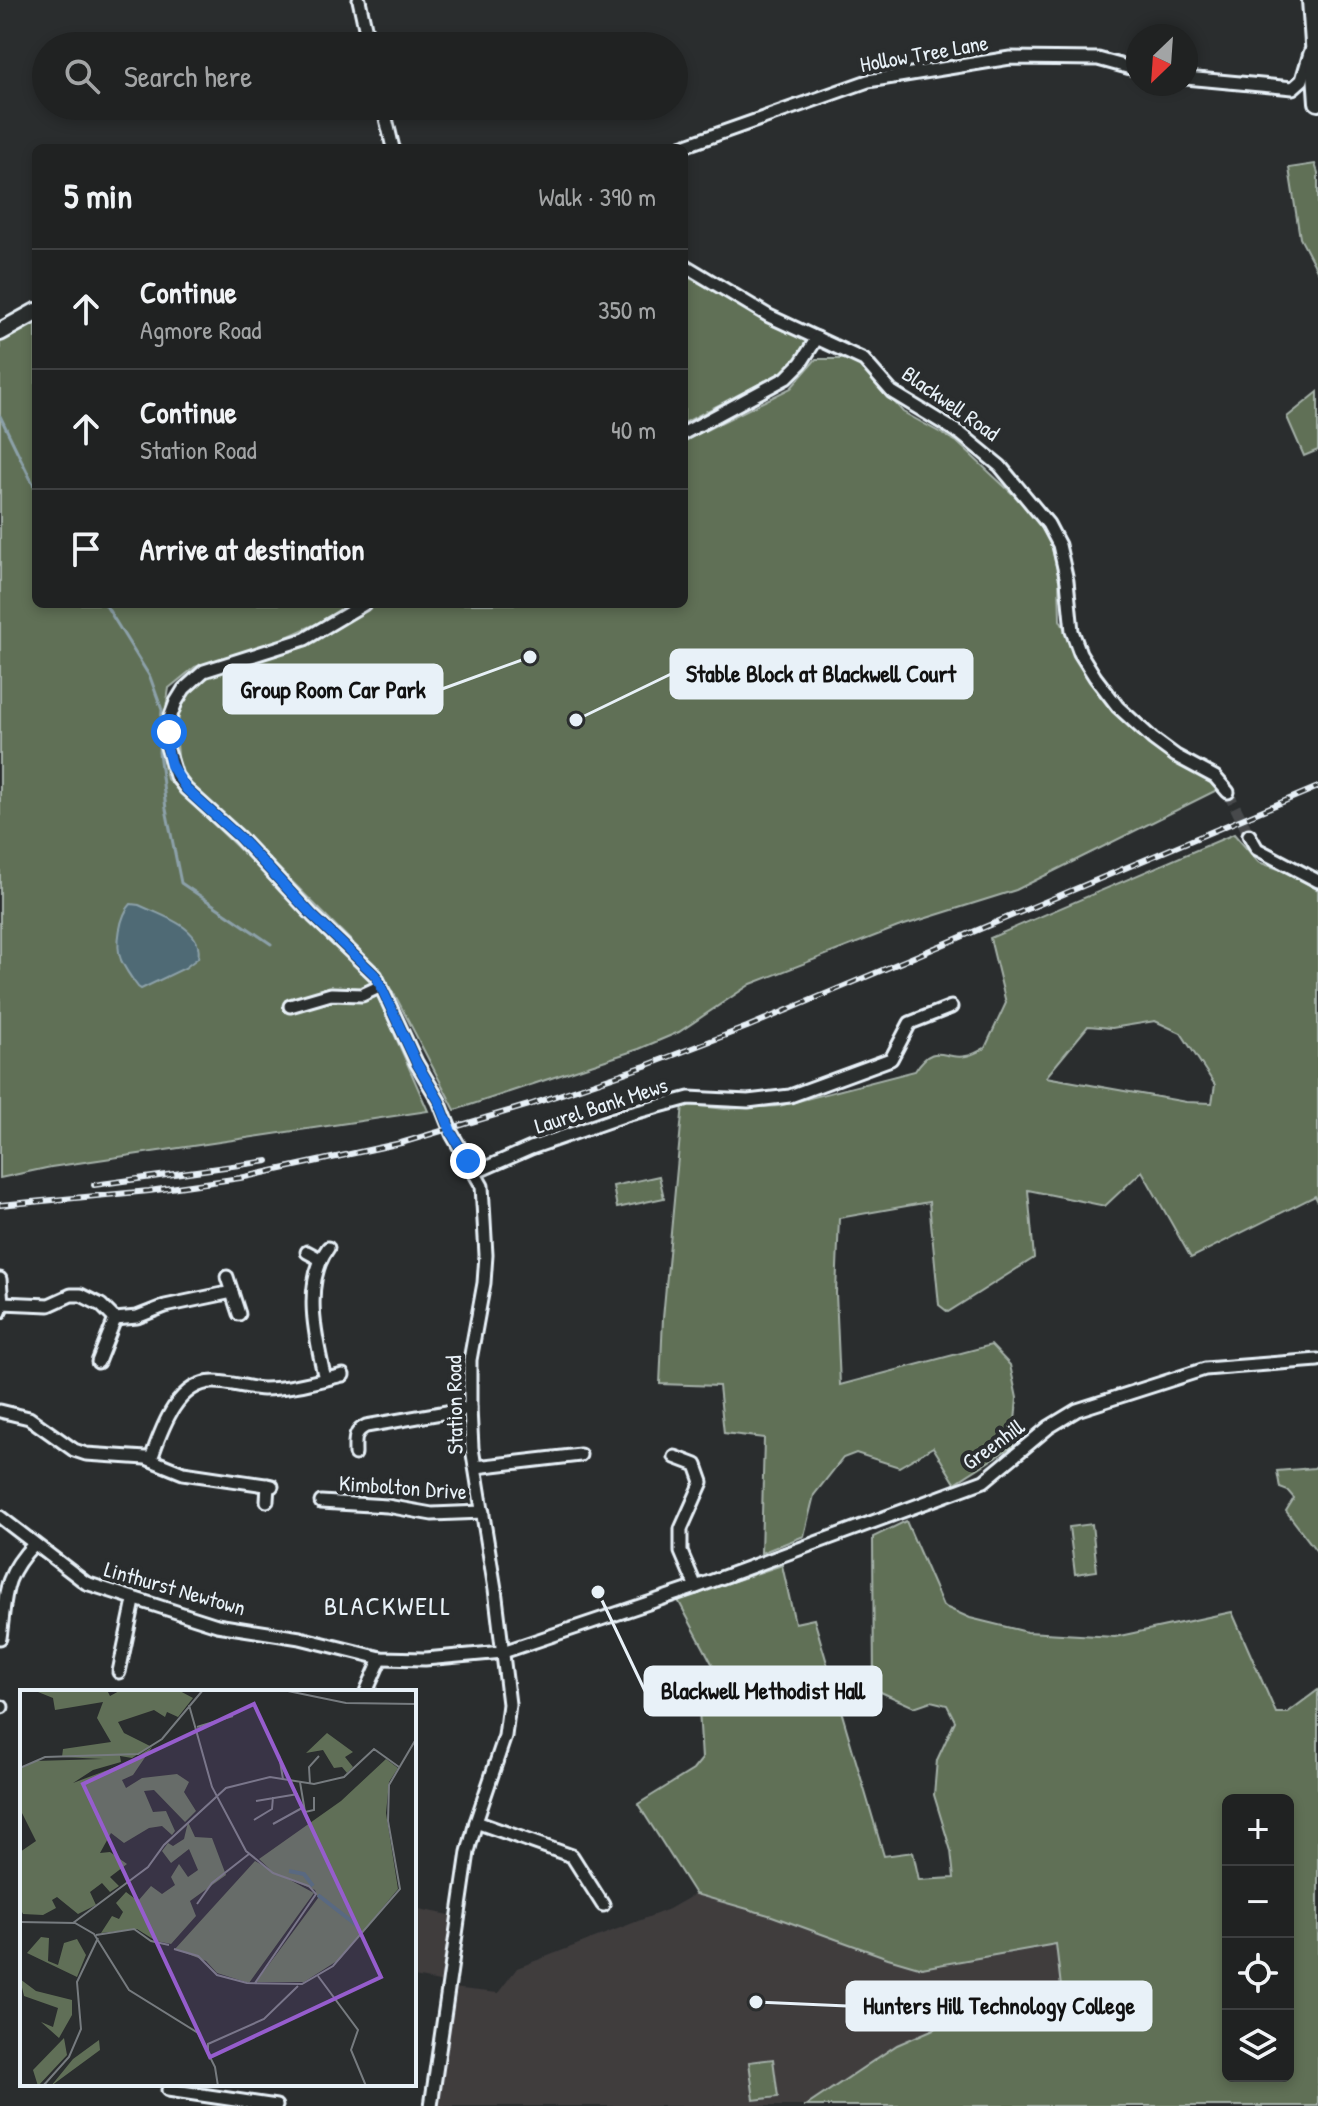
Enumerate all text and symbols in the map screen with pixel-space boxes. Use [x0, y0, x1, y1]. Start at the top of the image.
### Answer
north arrow [1126, 24, 1198, 96]
street label: Hollow Tree Lane [858, 27, 991, 79]
search box [32, 32, 688, 120]
icon: search [60, 54, 104, 98]
text: Search here [124, 56, 252, 96]
text: 5 min [64, 173, 132, 219]
text: Walk · 390 m [538, 179, 656, 214]
text: Continue [140, 272, 237, 312]
icon: ahead [64, 287, 108, 331]
text: 350 m [598, 292, 656, 327]
text: Agmore Road [140, 312, 261, 347]
street label: Blackwell Road [896, 358, 1006, 448]
text: Continue [140, 392, 237, 432]
icon: ahead [64, 407, 108, 451]
text: 40 m [611, 412, 656, 447]
text: Station Road [140, 432, 257, 467]
icon: arrive [64, 527, 108, 571]
text: Arrive at destination [140, 529, 365, 569]
callout: Stable Block at Blackwell Court [671, 650, 972, 698]
text: Stable Block at Blackwell Court [686, 657, 957, 689]
callout: Group Room Car Park [224, 665, 442, 713]
text: Group Room Car Park [240, 673, 426, 706]
route start [151, 714, 187, 750]
street label: Laurel Bank Mews [531, 1069, 671, 1141]
route end [450, 1143, 486, 1179]
street label: Station Road [438, 1355, 470, 1455]
street label: Greenhill [956, 1411, 1031, 1477]
street label: Kimbolton Drive [338, 1468, 468, 1506]
street label: Linthurst Newtown [101, 1554, 249, 1622]
district label: BLACKWELL [324, 1588, 452, 1623]
callout: Blackwell Methodist Hall [645, 1667, 881, 1715]
text: Blackwell Methodist Hall [661, 1674, 866, 1706]
inset map [20, 1690, 416, 2086]
map controls [1222, 1794, 1294, 2082]
button: + [1222, 1794, 1294, 1866]
button: − [1222, 1866, 1294, 1938]
button: locate [1222, 1938, 1294, 2010]
callout: Hunters Hill Technology College [847, 1982, 1151, 2030]
text: Hunters Hill Technology College [863, 1989, 1135, 2022]
button: layers [1222, 2010, 1294, 2082]

